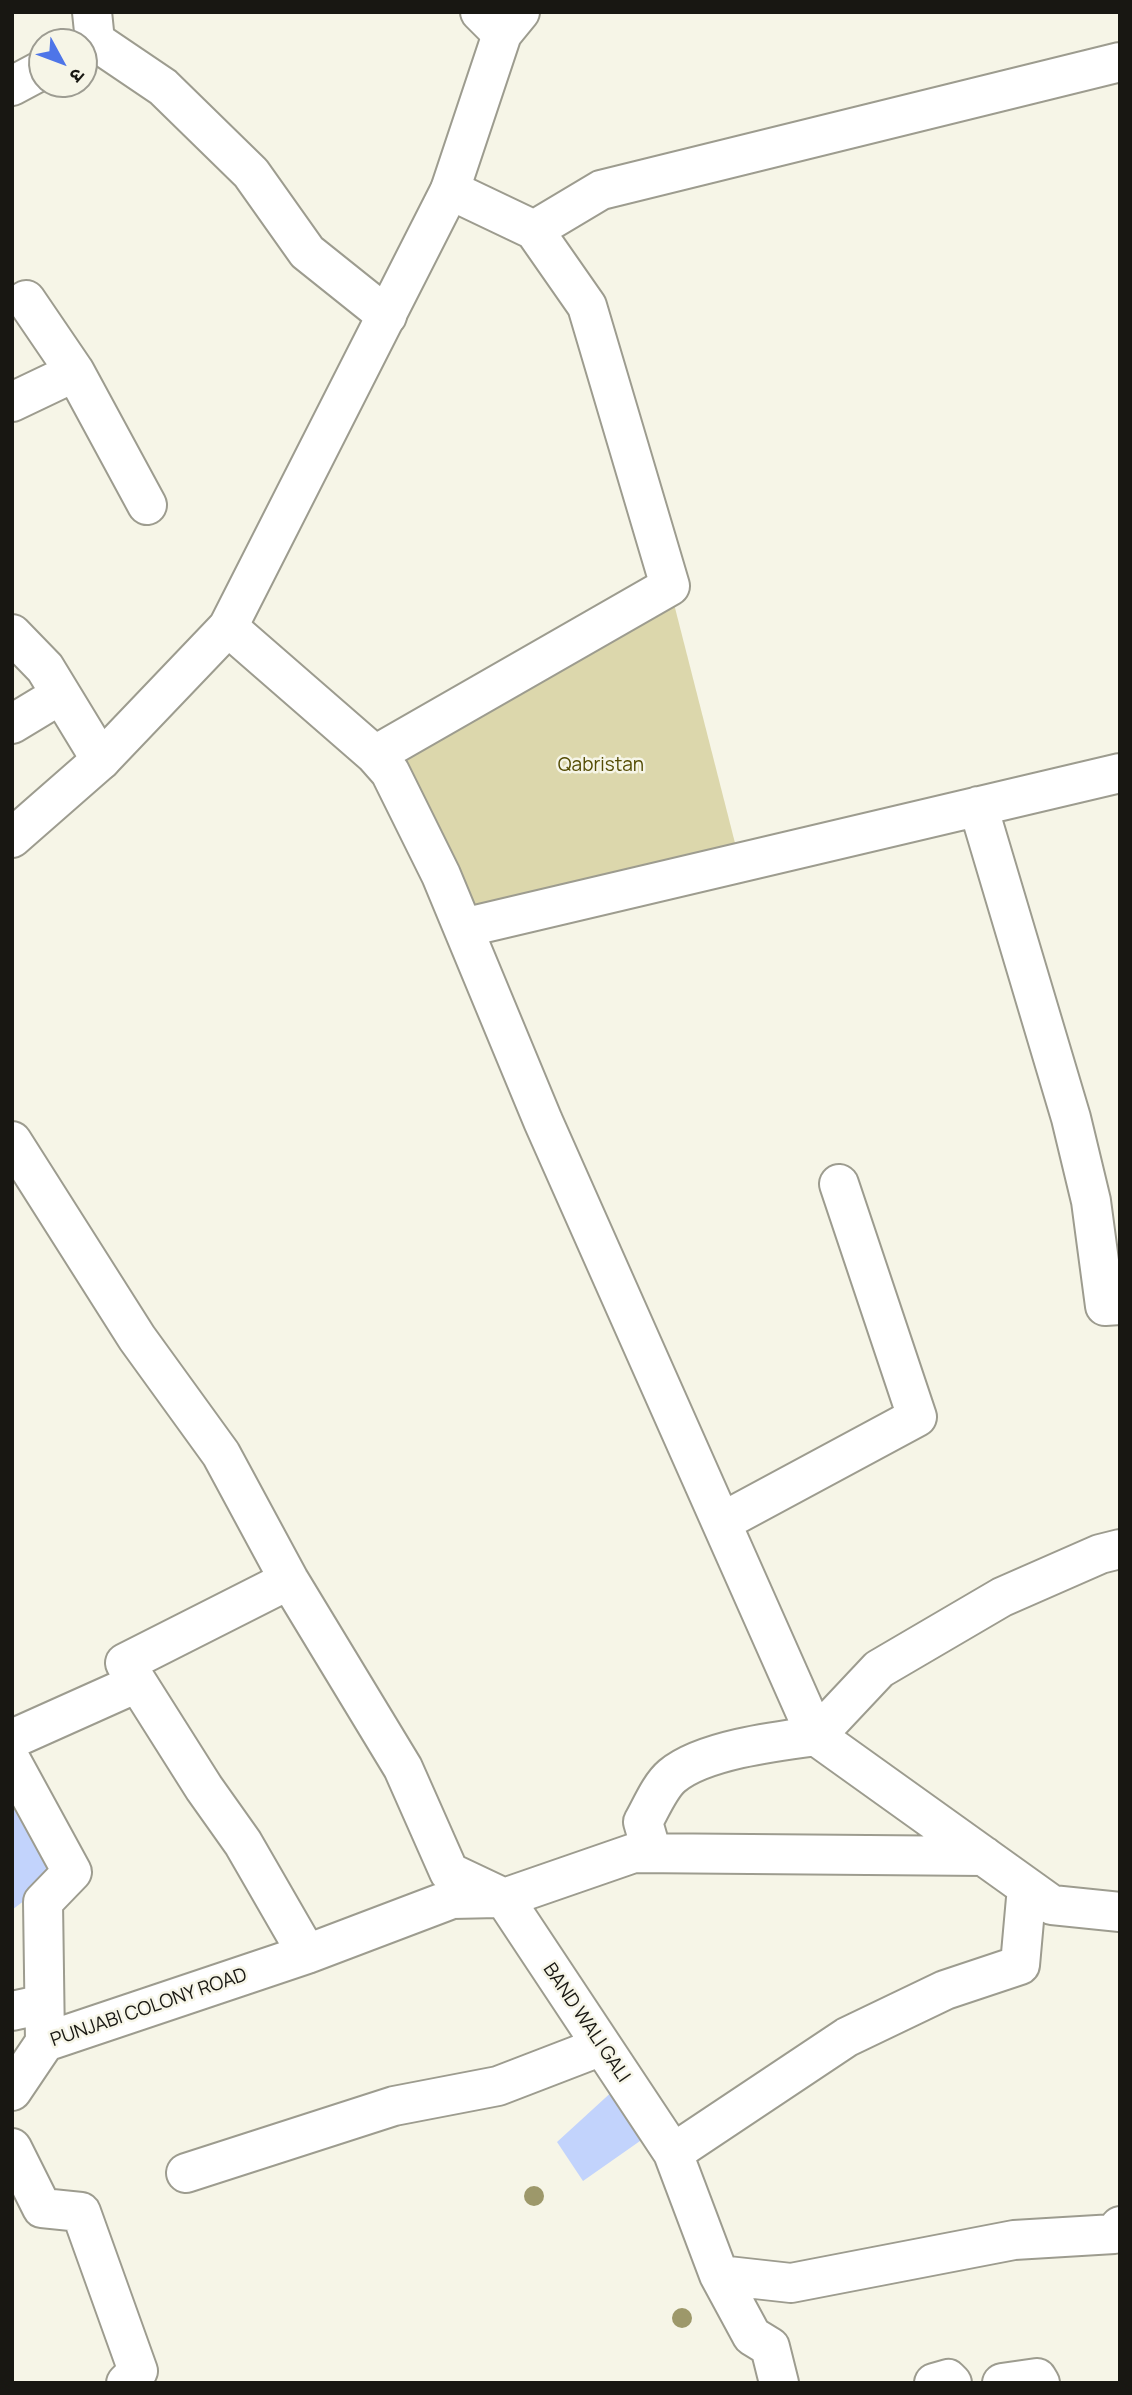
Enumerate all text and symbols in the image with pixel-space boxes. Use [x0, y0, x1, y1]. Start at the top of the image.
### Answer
north arrow [28, 28, 98, 98]
text: उ [64, 63, 91, 88]
park label: Qabristan [558, 755, 644, 777]
street label: BAND WALI GALI [538, 1959, 634, 2087]
street label: PUNJABI COLONY ROAD [48, 1964, 250, 2052]

